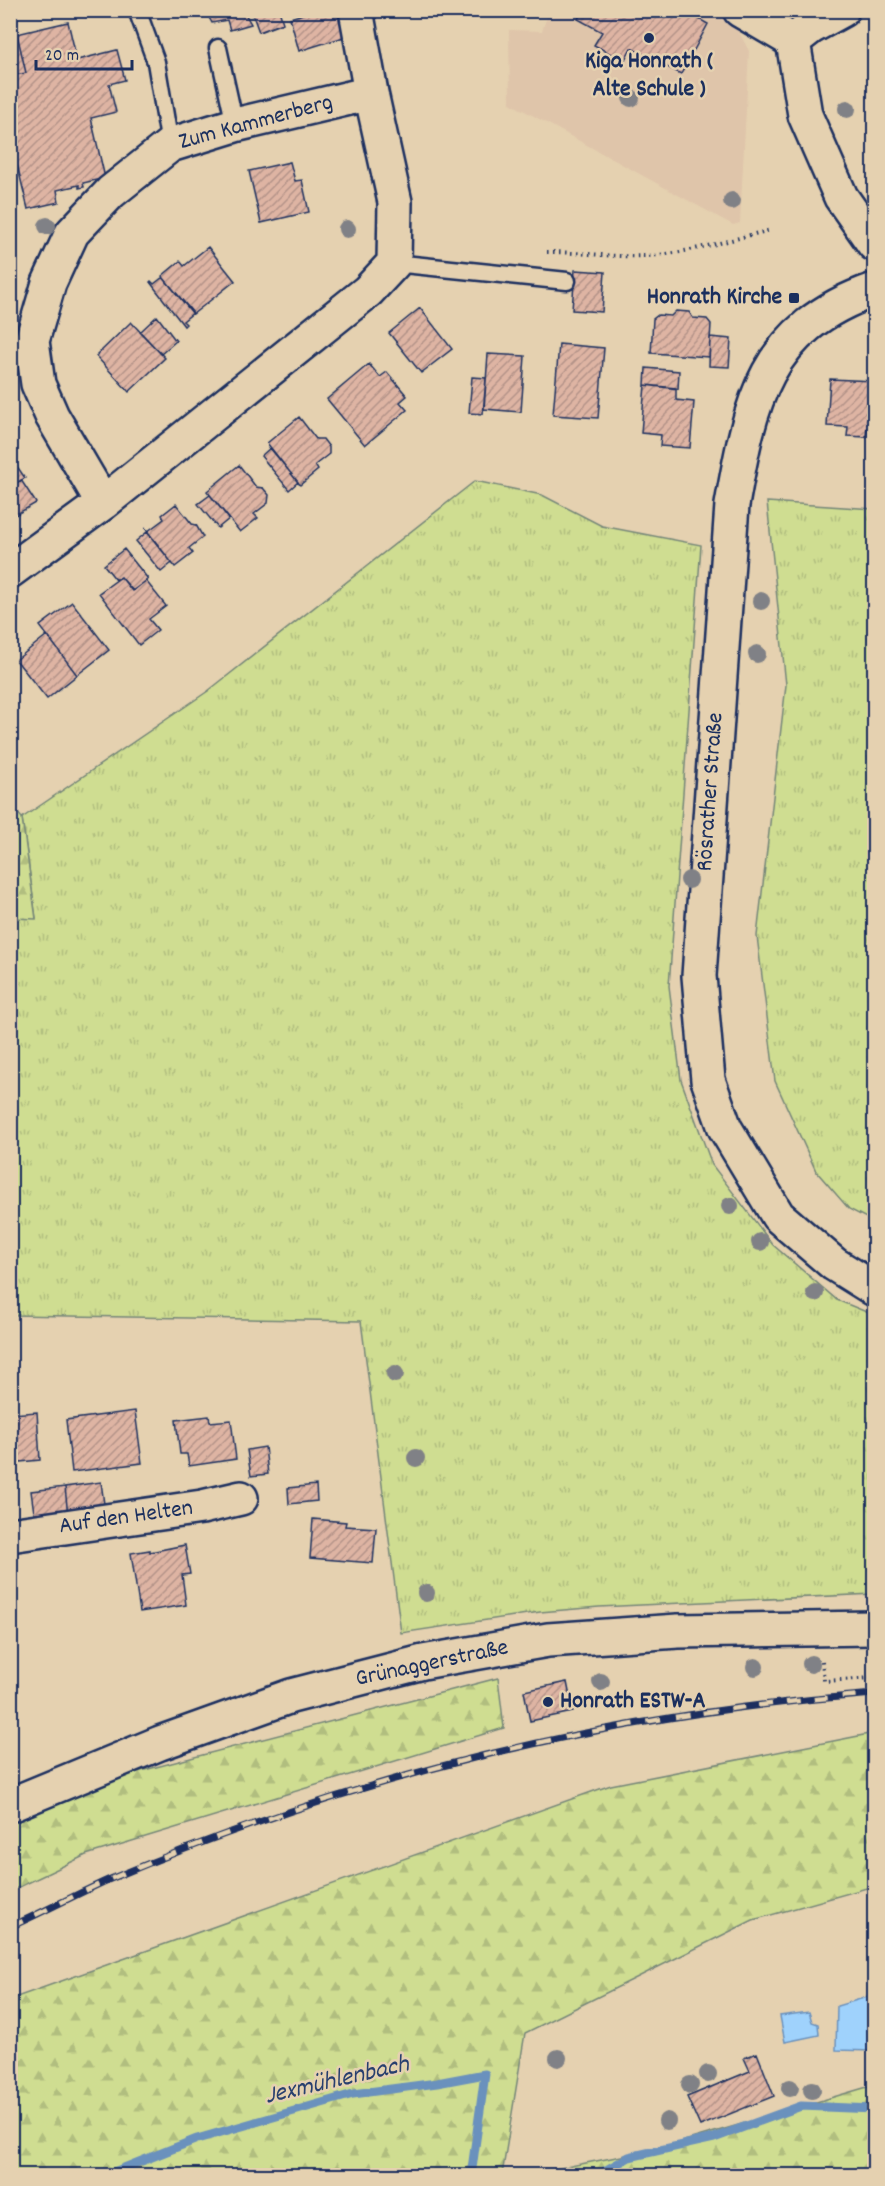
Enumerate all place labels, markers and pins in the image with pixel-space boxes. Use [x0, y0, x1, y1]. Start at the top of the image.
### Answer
marker: Kiga Honrath ( Alte Schule ) [642, 31, 656, 45]
place label: Kiga Honrath ( Alte Schule ) [585, 45, 713, 107]
place label: Honrath Kirche [647, 281, 782, 315]
marker: Honrath Kirche [787, 291, 801, 305]
place label: Honrath ESTW-A [560, 1685, 706, 1719]
marker: Honrath ESTW-A [541, 1695, 555, 1709]

